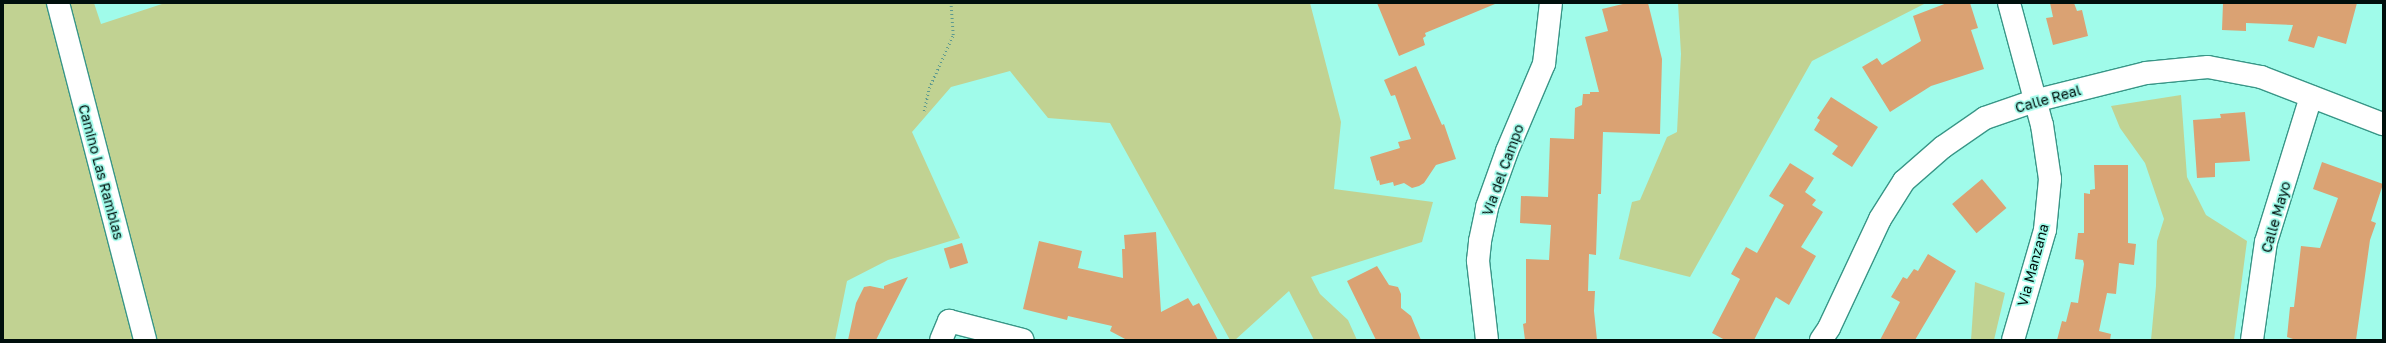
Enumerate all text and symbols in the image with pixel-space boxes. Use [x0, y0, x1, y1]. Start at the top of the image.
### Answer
street label: Calle Real [2013, 82, 2083, 116]
street label: Camino Las Ramblas [75, 103, 127, 241]
street label: Via del Campo [1479, 122, 1527, 218]
street label: Calle Mayo [2258, 179, 2294, 255]
street label: Via Manzana [2014, 222, 2052, 308]

